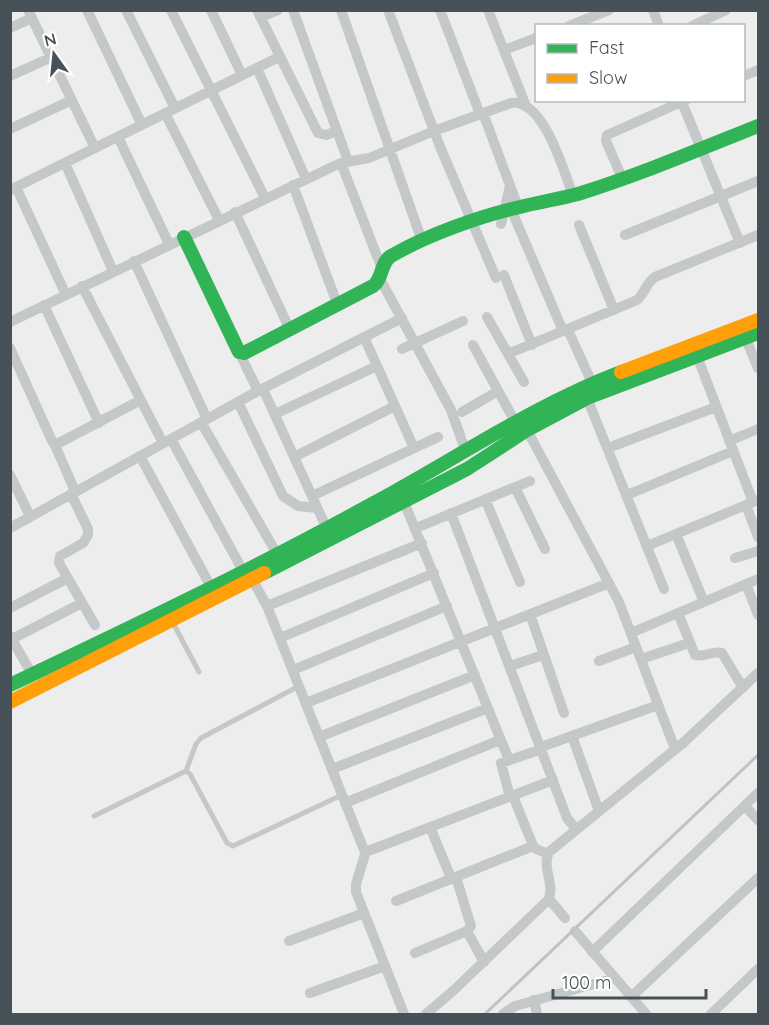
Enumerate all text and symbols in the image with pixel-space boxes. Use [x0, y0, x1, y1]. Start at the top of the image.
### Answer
north arrow [24, 24, 84, 84]
legend [535, 24, 745, 102]
text: N [42, 28, 58, 51]
text: Fast [589, 36, 624, 59]
text: Slow [589, 66, 627, 89]
scale bar [553, 962, 706, 1000]
text: 100 m [562, 971, 611, 994]

